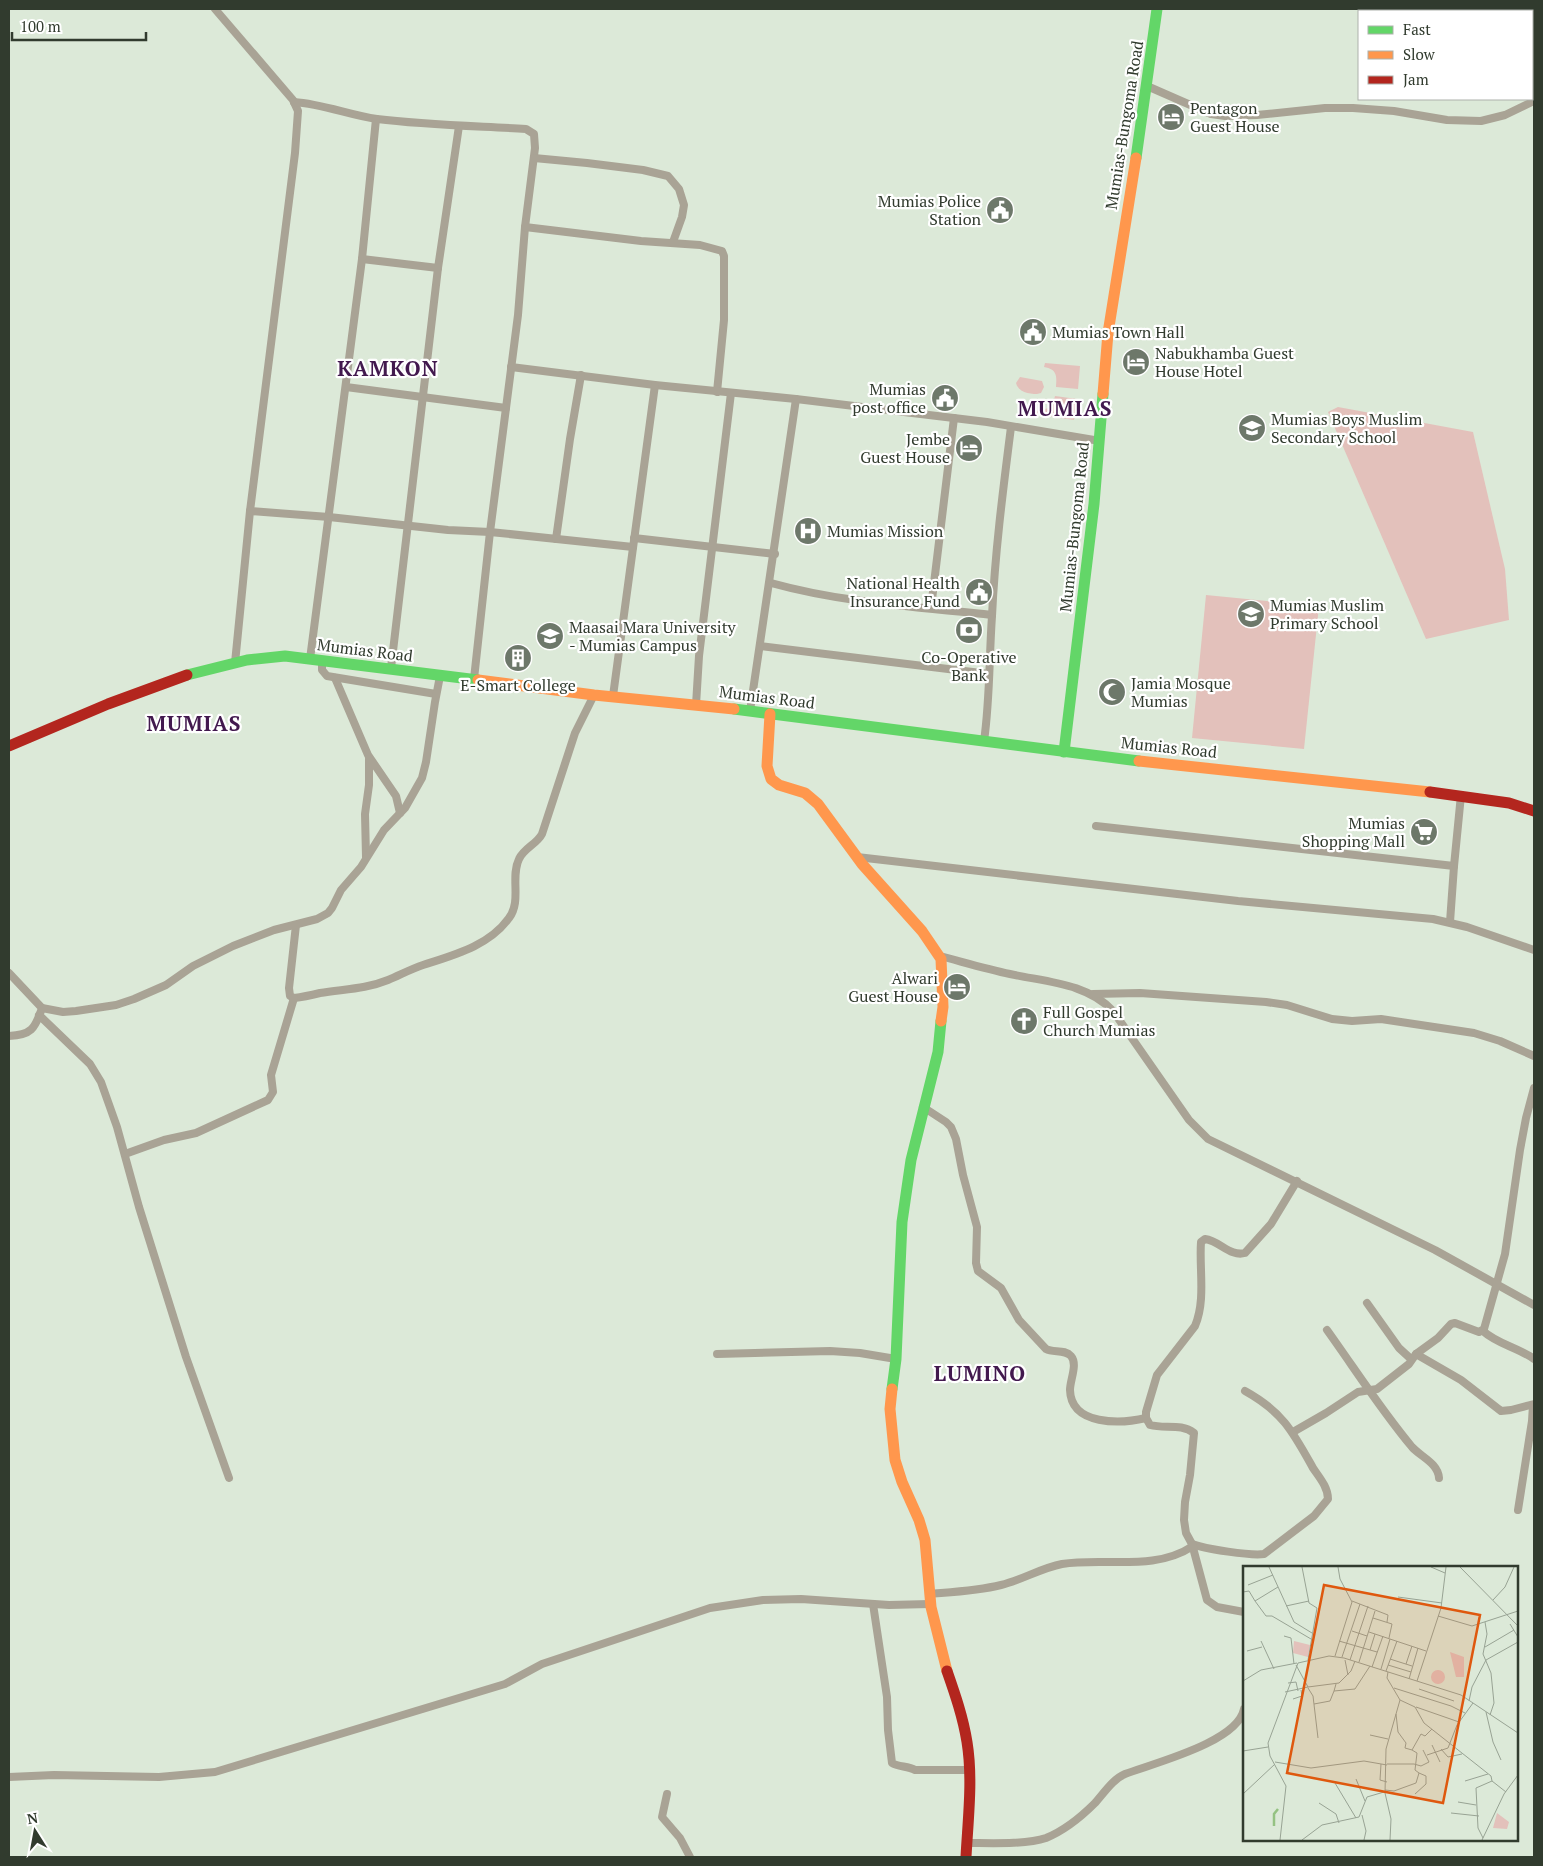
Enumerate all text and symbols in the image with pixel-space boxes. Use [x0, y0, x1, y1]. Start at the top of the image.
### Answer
scale bar [12, 10, 146, 42]
legend [1358, 10, 1533, 100]
text: 100 m [20, 16, 61, 36]
text: Fast [1403, 19, 1431, 39]
street label: Mumias-Bungoma Road [1100, 39, 1148, 211]
text: Slow [1403, 44, 1436, 64]
text: Jam [1403, 69, 1429, 89]
place label: Pentagon Guest House [1190, 97, 1280, 137]
hotel icon: Pentagon Guest House [1156, 102, 1186, 132]
place label: Mumias Police Station [878, 190, 981, 230]
public building icon: Mumias Police Station [985, 195, 1015, 225]
public building icon: Mumias Town Hall [1018, 317, 1048, 347]
place label: Mumias Town Hall [1052, 321, 1185, 343]
place label: Nabukhamba Guest House Hotel [1155, 342, 1294, 382]
hotel icon: Nabukhamba Guest House Hotel [1121, 347, 1151, 377]
district label: KAMKON [337, 354, 439, 382]
place label: Mumias post office [852, 378, 926, 418]
public building icon: Mumias post office [930, 383, 960, 413]
district label: MUMIAS [1018, 394, 1112, 422]
place label: Mumias Boys Muslim Secondary School [1271, 408, 1422, 448]
school or university icon: Mumias Boys Muslim Secondary School [1237, 413, 1267, 443]
place label: Jembe Guest House [860, 428, 950, 468]
hotel icon: Jembe Guest House [954, 433, 984, 463]
street label: Mumias-Bungoma Road [1054, 441, 1094, 613]
hospital icon: Mumias Mission [793, 516, 823, 546]
place label: Mumias Mission [827, 520, 944, 542]
place label: National Health Insurance Fund [846, 572, 961, 612]
public building icon: National Health Insurance Fund [964, 577, 994, 607]
place label: Mumias Muslim Primary School [1270, 594, 1384, 634]
school or university icon: Mumias Muslim Primary School [1236, 599, 1266, 629]
bank icon: Co-Operative Bank [954, 615, 984, 645]
place label: Maasai Mara University - Mumias Campus [569, 616, 737, 656]
school or university icon: Maasai Mara University - Mumias Campus [535, 621, 565, 651]
street label: Mumias Road [316, 633, 414, 667]
building icon: E-Smart College [503, 643, 533, 673]
place label: Co-Operative Bank [921, 646, 1017, 686]
place label: Jamia Mosque Mumias [1131, 672, 1231, 712]
place label: E-Smart College [460, 674, 576, 696]
mosque icon: Jamia Mosque Mumias [1097, 677, 1127, 707]
street label: Mumias Road [718, 680, 816, 714]
district label: MUMIAS [147, 709, 241, 737]
street label: Mumias Road [1120, 731, 1218, 763]
place label: Mumias Shopping Mall [1302, 812, 1405, 852]
supermarket icon: Mumias Shopping Mall [1409, 817, 1439, 847]
place label: Alwari Guest House [848, 967, 938, 1007]
hotel icon: Alwari Guest House [942, 972, 972, 1002]
place label: Full Gospel Church Mumias [1043, 1001, 1156, 1041]
church icon: Full Gospel Church Mumias [1009, 1006, 1039, 1036]
district label: LUMINO [934, 1359, 1026, 1387]
inset map [1243, 1566, 1518, 1841]
north arrow [10, 1806, 60, 1856]
text: N [25, 1807, 40, 1828]

